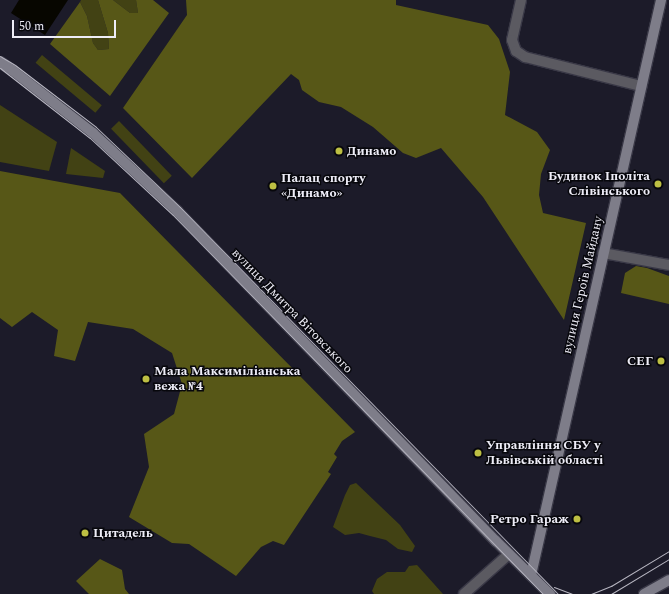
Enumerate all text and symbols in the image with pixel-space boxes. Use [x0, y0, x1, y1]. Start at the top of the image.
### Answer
scale bar [14, 12, 118, 38]
text: 50 m [19, 17, 44, 36]
place label: Динамо [347, 143, 396, 159]
marker: Динамо [334, 146, 344, 156]
place label: Будинок Іполіта Слівінського [548, 169, 650, 200]
place label: Палац спорту «Динамо» [281, 171, 365, 202]
marker: Будинок Іполіта Слівінського [653, 179, 663, 189]
marker: Палац спорту «Динамо» [268, 181, 278, 191]
street label: вулиця Героїв Майдану [560, 215, 606, 355]
street label: вулиця Дмитра Вітовського [228, 245, 356, 377]
place label: СЕГ [627, 353, 653, 369]
marker: СЕГ [656, 356, 666, 366]
place label: Мала Максиміліанська вежа №4 [154, 364, 301, 395]
marker: Мала Максиміліанська вежа №4 [141, 374, 151, 384]
place label: Управління СБУ у Львівській області [486, 438, 603, 469]
marker: Управління СБУ у Львівській області [473, 448, 483, 458]
place label: Ретро Гараж [490, 511, 569, 527]
marker: Ретро Гараж [572, 514, 582, 524]
place label: Цитадель [93, 525, 153, 541]
marker: Цитадель [80, 528, 90, 538]

